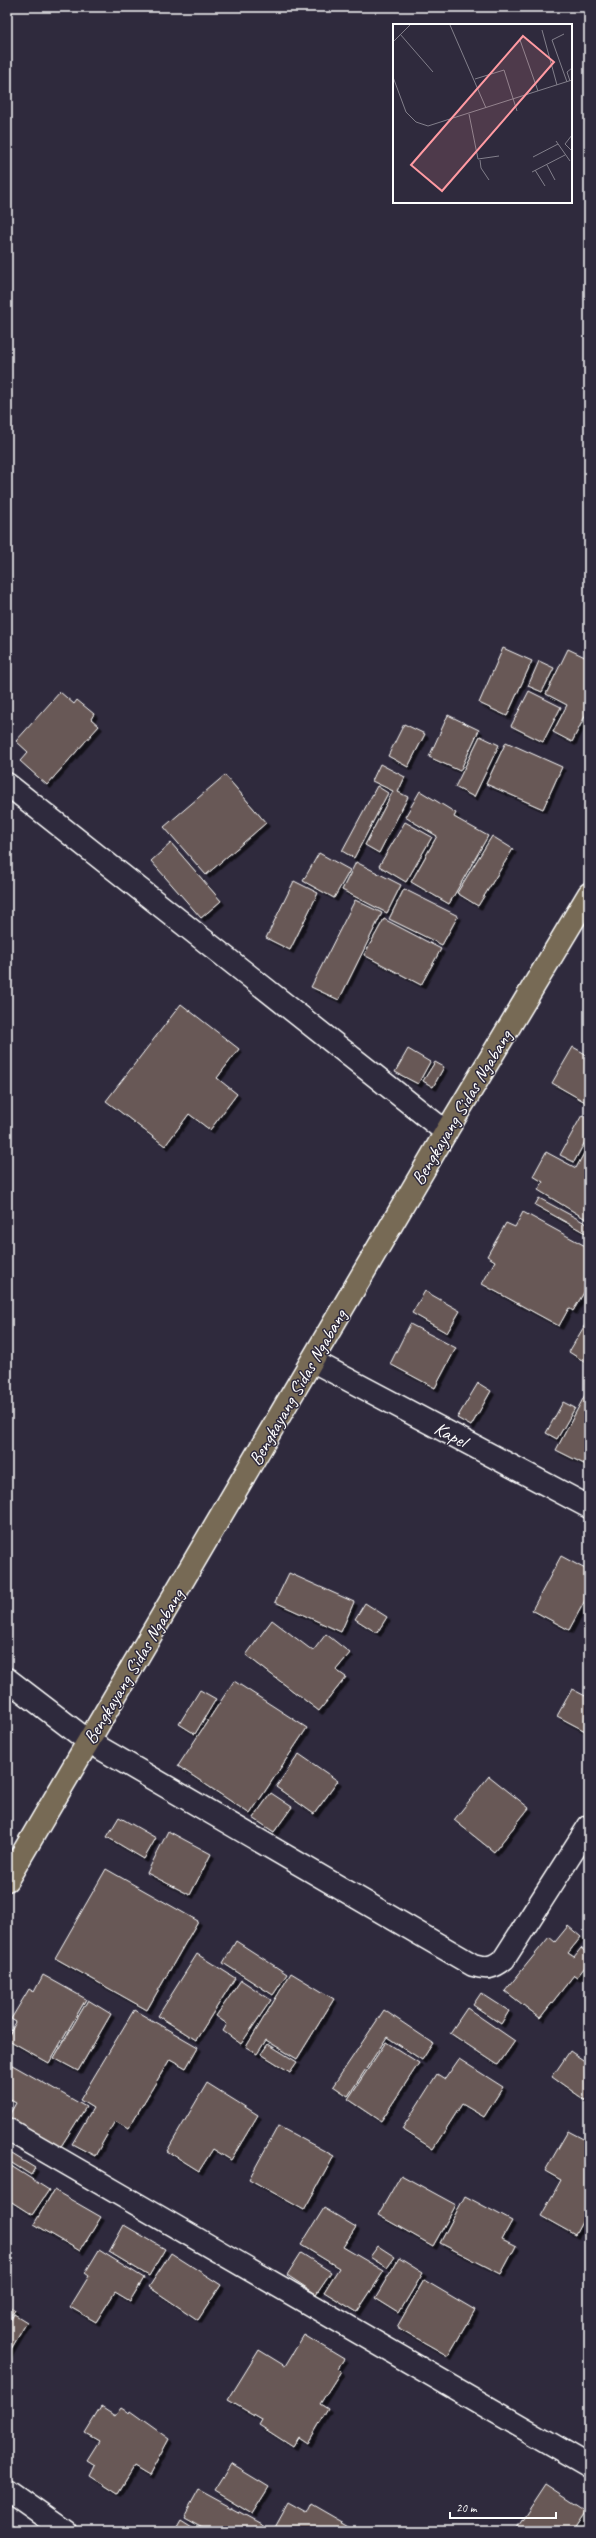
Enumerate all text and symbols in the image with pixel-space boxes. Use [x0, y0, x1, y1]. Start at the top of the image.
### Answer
inset map [393, 24, 572, 203]
street label: Bengkayang Sidas Ngabang [406, 1025, 518, 1189]
street label: Bengkayang Sidas Ngabang [243, 1304, 353, 1470]
street label: Kapel [430, 1416, 474, 1455]
street label: Bengkayang Sidas Ngabang [78, 1584, 190, 1748]
scale bar [450, 2494, 556, 2520]
text: 20 m [456, 2500, 478, 2516]

